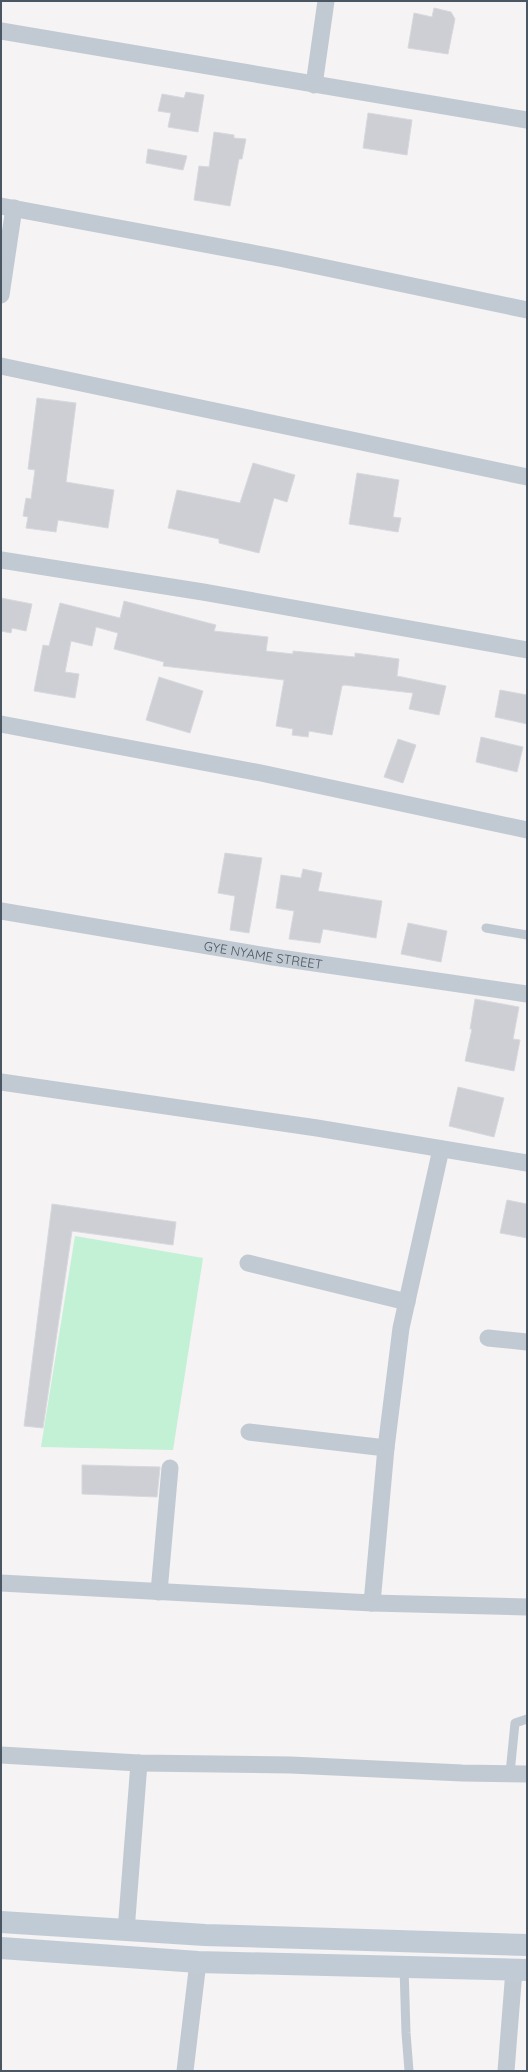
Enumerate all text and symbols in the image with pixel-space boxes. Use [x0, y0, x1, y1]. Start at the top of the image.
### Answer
street label: GYE NYAME STREET [203, 937, 324, 972]

